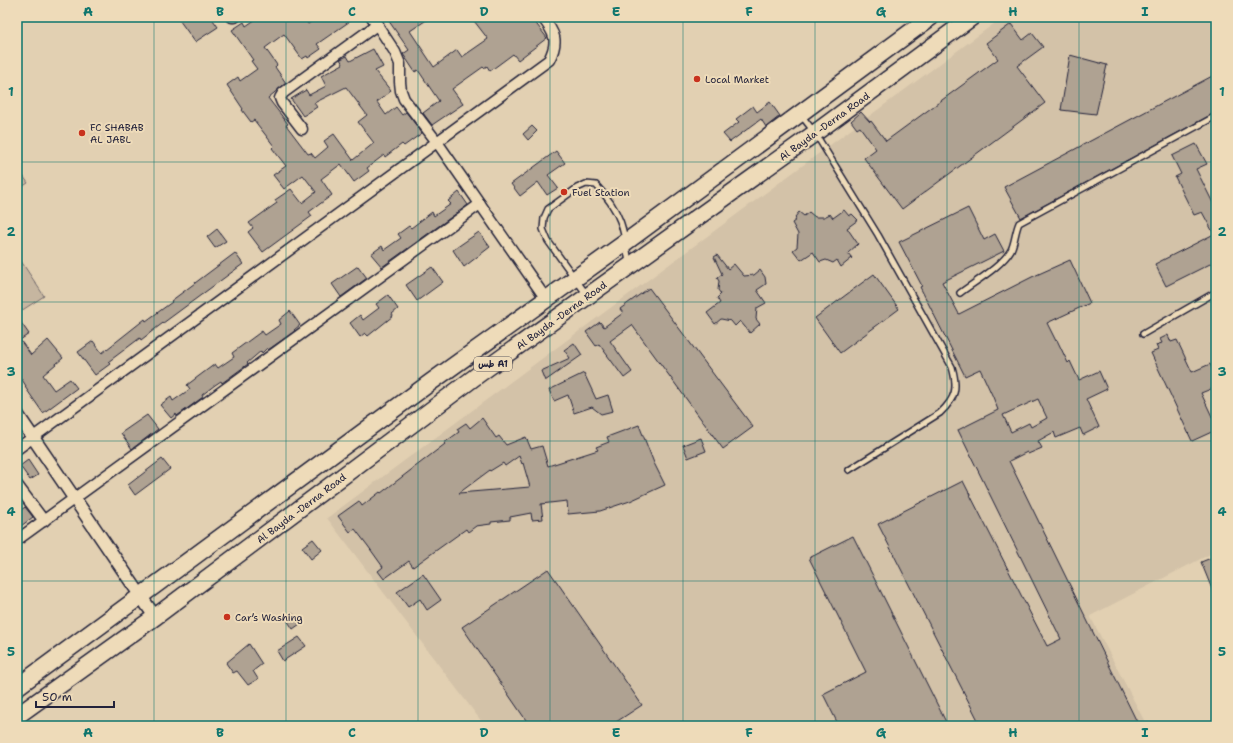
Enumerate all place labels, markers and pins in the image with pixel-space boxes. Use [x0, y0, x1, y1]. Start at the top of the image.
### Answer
place label: Local Market [705, 73, 769, 86]
marker: Local Market [692, 74, 702, 84]
place label: FC SHABAB AL JABL [90, 121, 144, 146]
marker: FC SHABAB AL JABL [77, 128, 87, 138]
place label: Fuel Station [572, 186, 630, 199]
marker: Fuel Station [559, 187, 569, 197]
place label: Car’s Washing [235, 611, 303, 624]
marker: Car’s Washing [222, 612, 232, 622]

